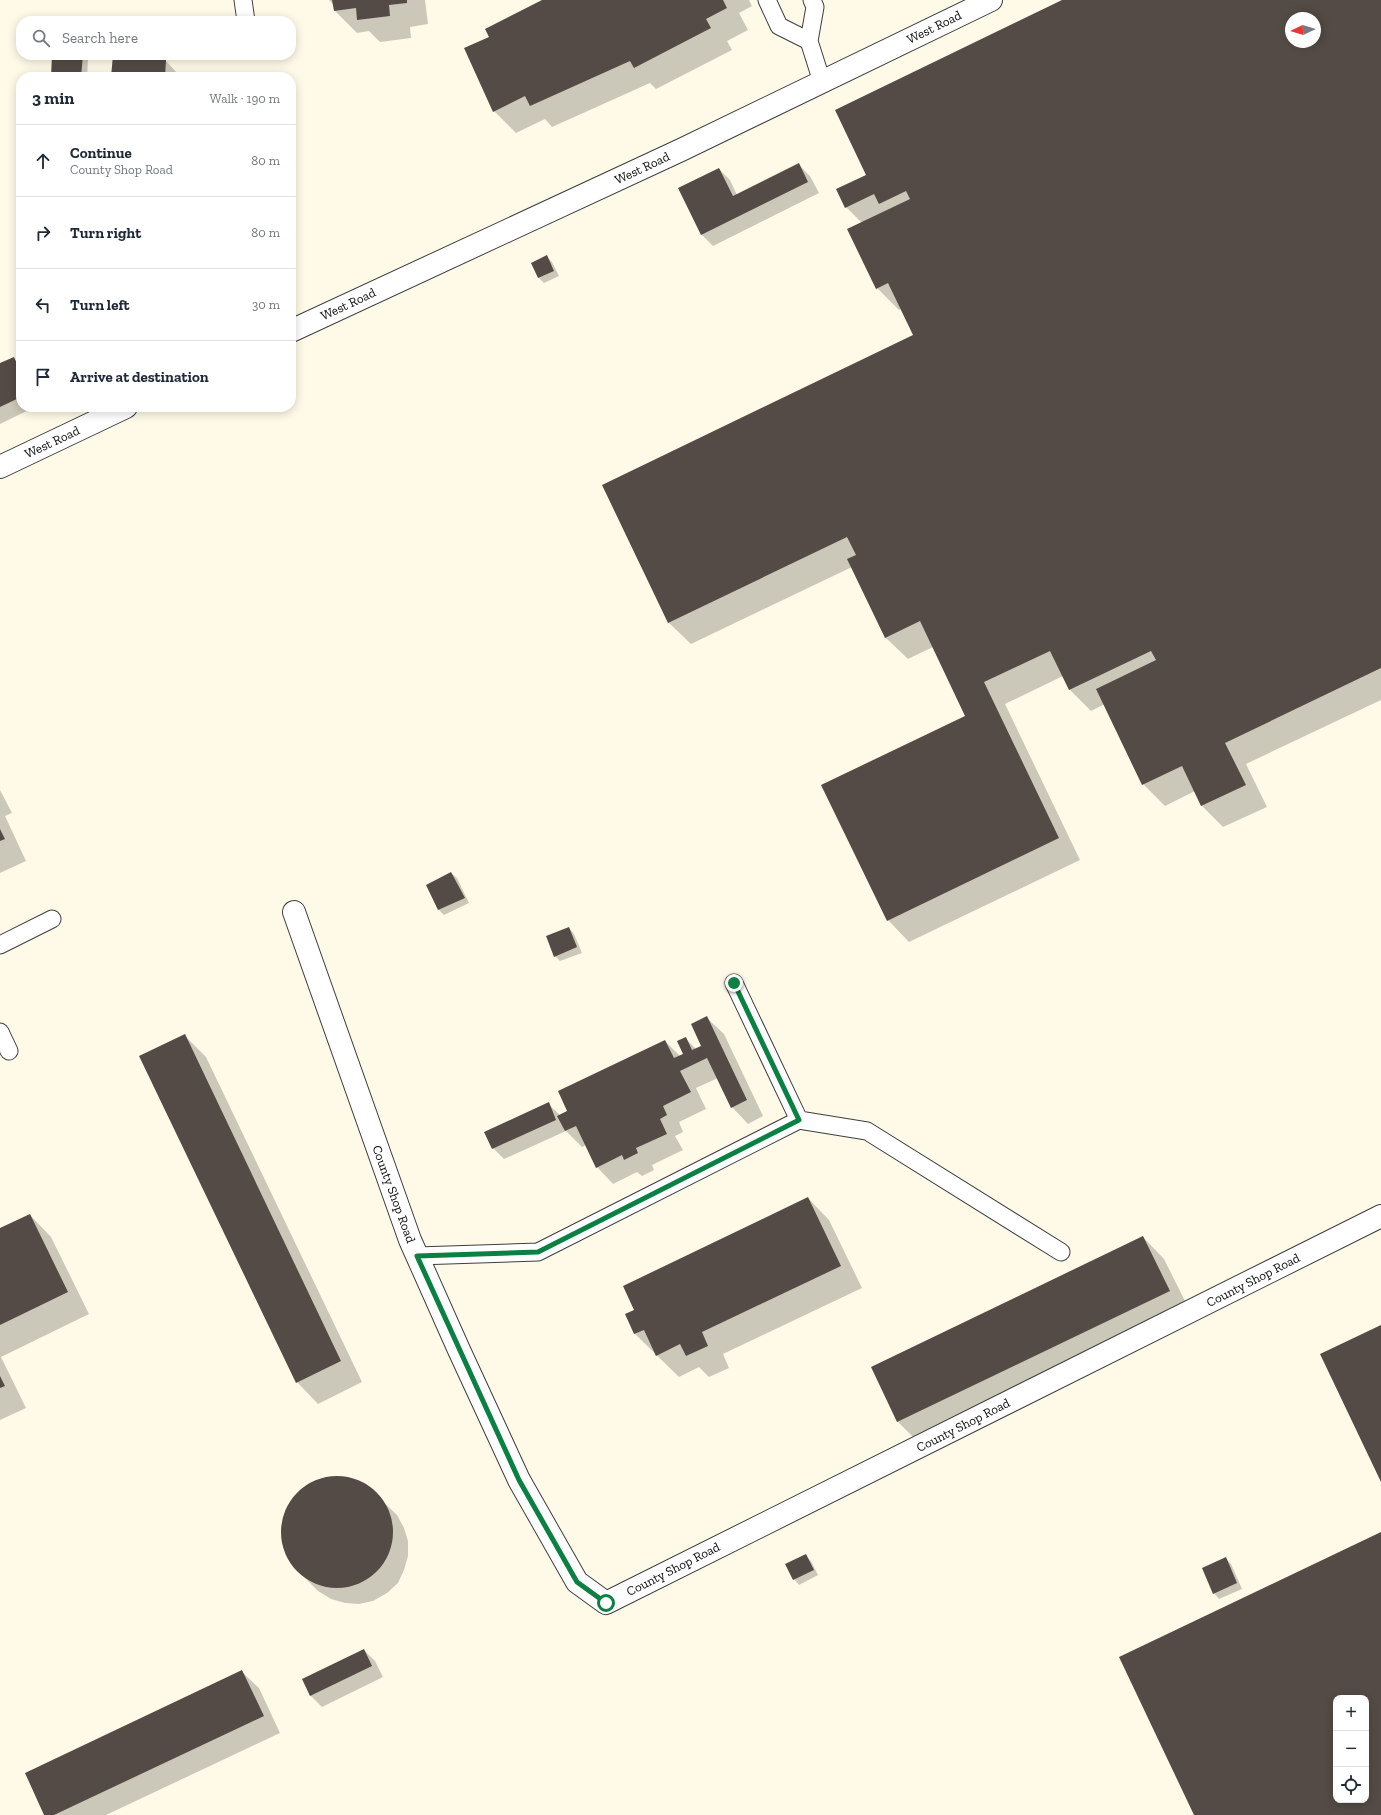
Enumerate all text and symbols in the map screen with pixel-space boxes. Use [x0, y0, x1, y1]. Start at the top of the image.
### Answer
street label: West Road [904, 7, 964, 47]
north arrow [1285, 12, 1321, 48]
search box [16, 16, 296, 60]
icon: search [30, 27, 52, 49]
text: Search here [62, 29, 138, 47]
text: 3 min [32, 88, 74, 108]
text: Walk · 190 m [210, 91, 280, 106]
text: Continue [70, 144, 132, 162]
street label: West Road [612, 149, 672, 187]
icon: ahead [32, 150, 54, 172]
text: 80 m [251, 153, 280, 168]
text: County Shop Road [70, 162, 173, 177]
icon: right [32, 222, 54, 244]
text: Turn right [70, 224, 141, 242]
text: 80 m [251, 225, 280, 240]
street label: West Road [318, 285, 378, 323]
icon: left [32, 294, 54, 316]
text: Turn left [70, 296, 130, 314]
text: 30 m [252, 297, 280, 312]
icon: arrive [32, 366, 54, 388]
text: Arrive at destination [70, 368, 209, 386]
street label: West Road [22, 423, 82, 461]
route end [725, 974, 743, 992]
street label: County Shop Road [369, 1143, 419, 1245]
street label: County Shop Road [1204, 1250, 1302, 1310]
street label: County Shop Road [914, 1395, 1012, 1455]
street label: County Shop Road [624, 1539, 722, 1599]
route start [597, 1594, 615, 1612]
map controls [1333, 1695, 1369, 1803]
button: + [1333, 1695, 1369, 1731]
button: − [1333, 1731, 1369, 1767]
button: locate [1333, 1767, 1369, 1803]

